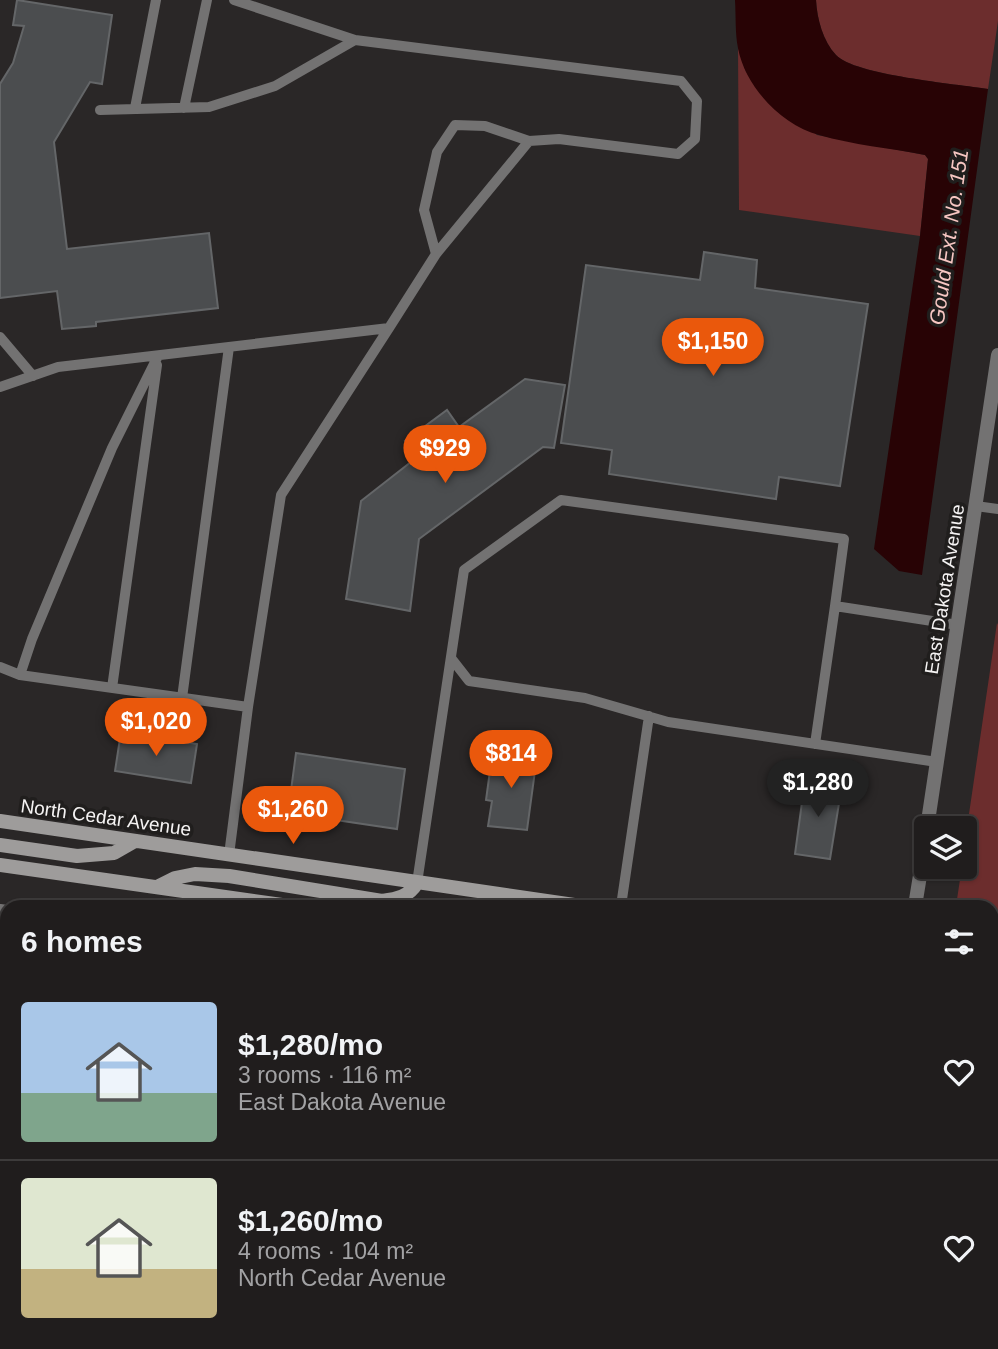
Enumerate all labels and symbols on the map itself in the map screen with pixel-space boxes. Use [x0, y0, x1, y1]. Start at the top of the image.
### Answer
water label: Gould Ext. No. 151 [925, 147, 972, 326]
pin: $1,150 [656, 318, 770, 378]
pin: $929 [404, 426, 486, 485]
street label: East Dakota Avenue [921, 503, 968, 676]
pin: $1,020 [99, 698, 213, 758]
pin: $814 [470, 730, 552, 790]
pin: $1,280 [761, 760, 875, 819]
pin: $1,260 [236, 786, 350, 846]
street label: North Cedar Avenue [19, 795, 192, 840]

